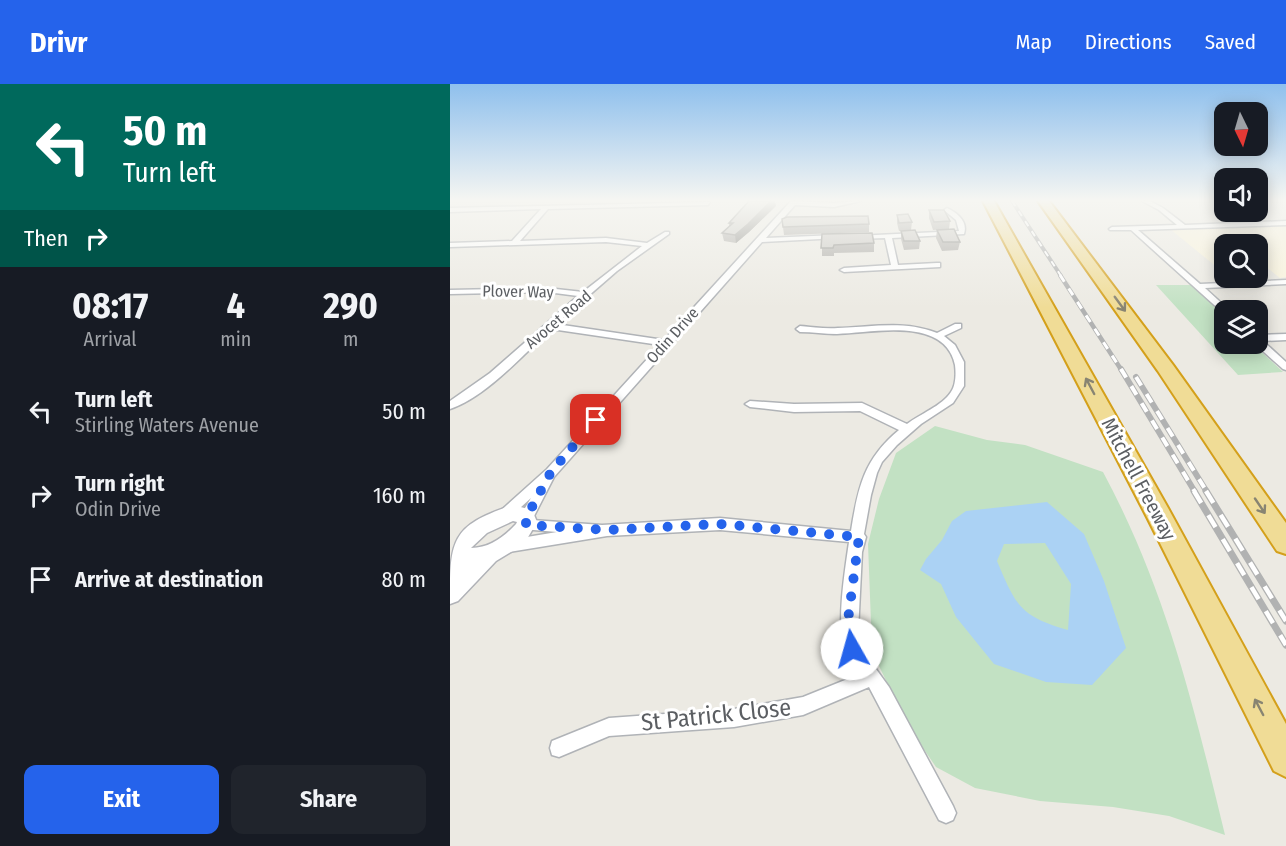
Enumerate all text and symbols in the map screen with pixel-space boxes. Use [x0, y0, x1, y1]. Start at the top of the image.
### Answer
text: Drivr [30, 26, 88, 59]
text: Map [1015, 29, 1052, 55]
text: Directions [1085, 29, 1172, 55]
text: Saved [1205, 29, 1256, 55]
north arrow [1214, 102, 1268, 156]
map controls [1214, 102, 1268, 354]
text: 50 m [123, 106, 207, 156]
icon: left [24, 108, 102, 186]
text: Turn left [123, 157, 216, 189]
button: sound [1214, 168, 1268, 222]
icon: right [80, 222, 113, 255]
text: Then [24, 225, 68, 252]
button: search [1214, 234, 1268, 288]
street label: Plover Way [482, 281, 555, 302]
text: 08:17 [72, 284, 148, 328]
text: 4 [226, 284, 245, 328]
text: 290 [323, 284, 378, 328]
street label: Avocet Road [521, 286, 595, 353]
one-way arrow [1113, 295, 1126, 311]
button: layers [1214, 300, 1268, 354]
street label: Odin Drive [642, 303, 702, 367]
text: Arrival [84, 327, 137, 351]
text: min [220, 327, 251, 351]
text: m [343, 327, 358, 351]
one-way arrow [1084, 378, 1095, 396]
text: Turn left [75, 386, 153, 413]
pin [570, 394, 621, 445]
icon: left [24, 395, 57, 428]
text: 50 m [382, 398, 426, 425]
icon: arrive [579, 403, 612, 436]
text: Stirling Waters Avenue [75, 413, 259, 437]
street label: Mitchell Freeway [1097, 414, 1181, 544]
text: Turn right [75, 470, 164, 497]
icon: right [24, 479, 57, 512]
text: 160 m [373, 482, 426, 509]
text: Odin Drive [75, 497, 161, 521]
one-way arrow [1255, 497, 1267, 514]
icon: arrive [24, 563, 57, 596]
text: Arrive at destination [75, 566, 263, 593]
text: 80 m [381, 566, 426, 593]
position arrow [820, 617, 884, 681]
street label: St Patrick Close [640, 693, 792, 737]
one-way arrow [1253, 699, 1264, 717]
button: Exit [24, 765, 219, 834]
button: Share [231, 765, 426, 834]

